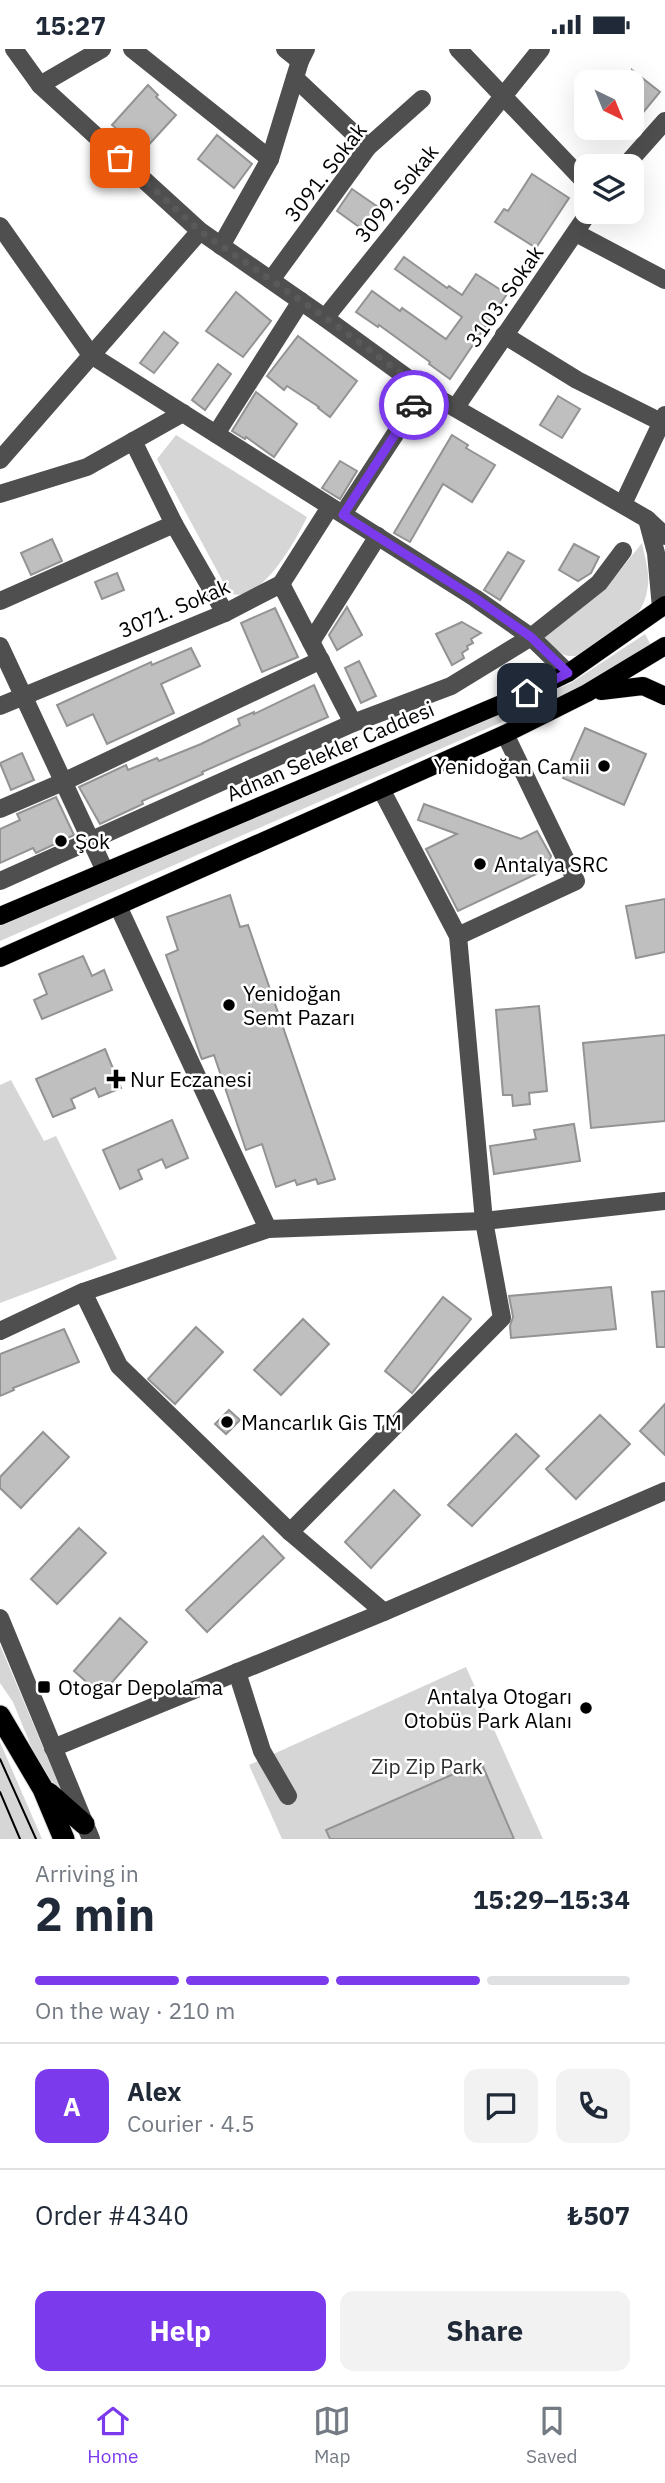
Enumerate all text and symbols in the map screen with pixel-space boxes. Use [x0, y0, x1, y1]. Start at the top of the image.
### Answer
text: 15:27 [35, 8, 106, 42]
north arrow [574, 70, 644, 140]
map controls [574, 70, 644, 224]
street label: 3091. Sokak [278, 117, 372, 227]
pin [90, 128, 150, 188]
street label: 3099. Sokak [348, 138, 444, 248]
icon: bag [101, 139, 139, 177]
button: layers [574, 154, 644, 224]
street label: 3103. Sokak [459, 240, 549, 352]
courier [379, 370, 449, 440]
icon: car [395, 386, 433, 424]
street label: 3071. Sokak [114, 572, 234, 644]
pin [497, 663, 557, 723]
icon: home [508, 674, 546, 712]
street label: Adnan Selekler Caddesi [222, 695, 438, 807]
place label: Yenidoğan Camii [434, 752, 590, 780]
marker: Yenidoğan Camii [596, 758, 612, 774]
place label: Şok [75, 827, 110, 855]
marker: Şok [53, 833, 69, 849]
place label: Antalya SRC [494, 850, 608, 878]
marker: Antalya SRC [472, 856, 488, 872]
place label: Yenidoğan Semt Pazarı [243, 979, 355, 1031]
marker: Yenidoğan Semt Pazarı [221, 997, 237, 1013]
place label: Nur Eczanesi [130, 1065, 252, 1093]
marker: Nur Eczanesi [108, 1071, 124, 1087]
place label: Mancarlık Gis TM [241, 1408, 402, 1436]
marker: Mancarlık Gis TM [219, 1414, 235, 1430]
place label: Otogar Depolama [58, 1673, 223, 1701]
marker: Otogar Depolama [36, 1679, 52, 1695]
place label: Antalya Otogarı Otobüs Park Alanı [404, 1682, 572, 1734]
marker: Antalya Otogarı Otobüs Park Alanı [578, 1700, 594, 1716]
park label: Zip Zip Park [371, 1752, 483, 1780]
text: Arriving in [35, 1858, 139, 1888]
text: 15:29–15:34 [473, 1882, 630, 1916]
text: 2 min [35, 1884, 155, 1944]
text: On the way · 210 m [35, 1995, 235, 2025]
button: chat [464, 2069, 538, 2143]
button: phone [556, 2069, 630, 2143]
text: Alex [127, 2074, 181, 2108]
text: A [63, 2089, 81, 2123]
text: Courier · 4.5 [127, 2108, 255, 2138]
text: Order #4340 [35, 2198, 189, 2232]
text: ₺507 [567, 2198, 630, 2232]
button: Help [35, 2291, 326, 2371]
button: Share [340, 2291, 630, 2371]
tab: Home [87, 2402, 138, 2468]
tab: Map [313, 2402, 351, 2468]
tab: Saved [526, 2402, 578, 2468]

